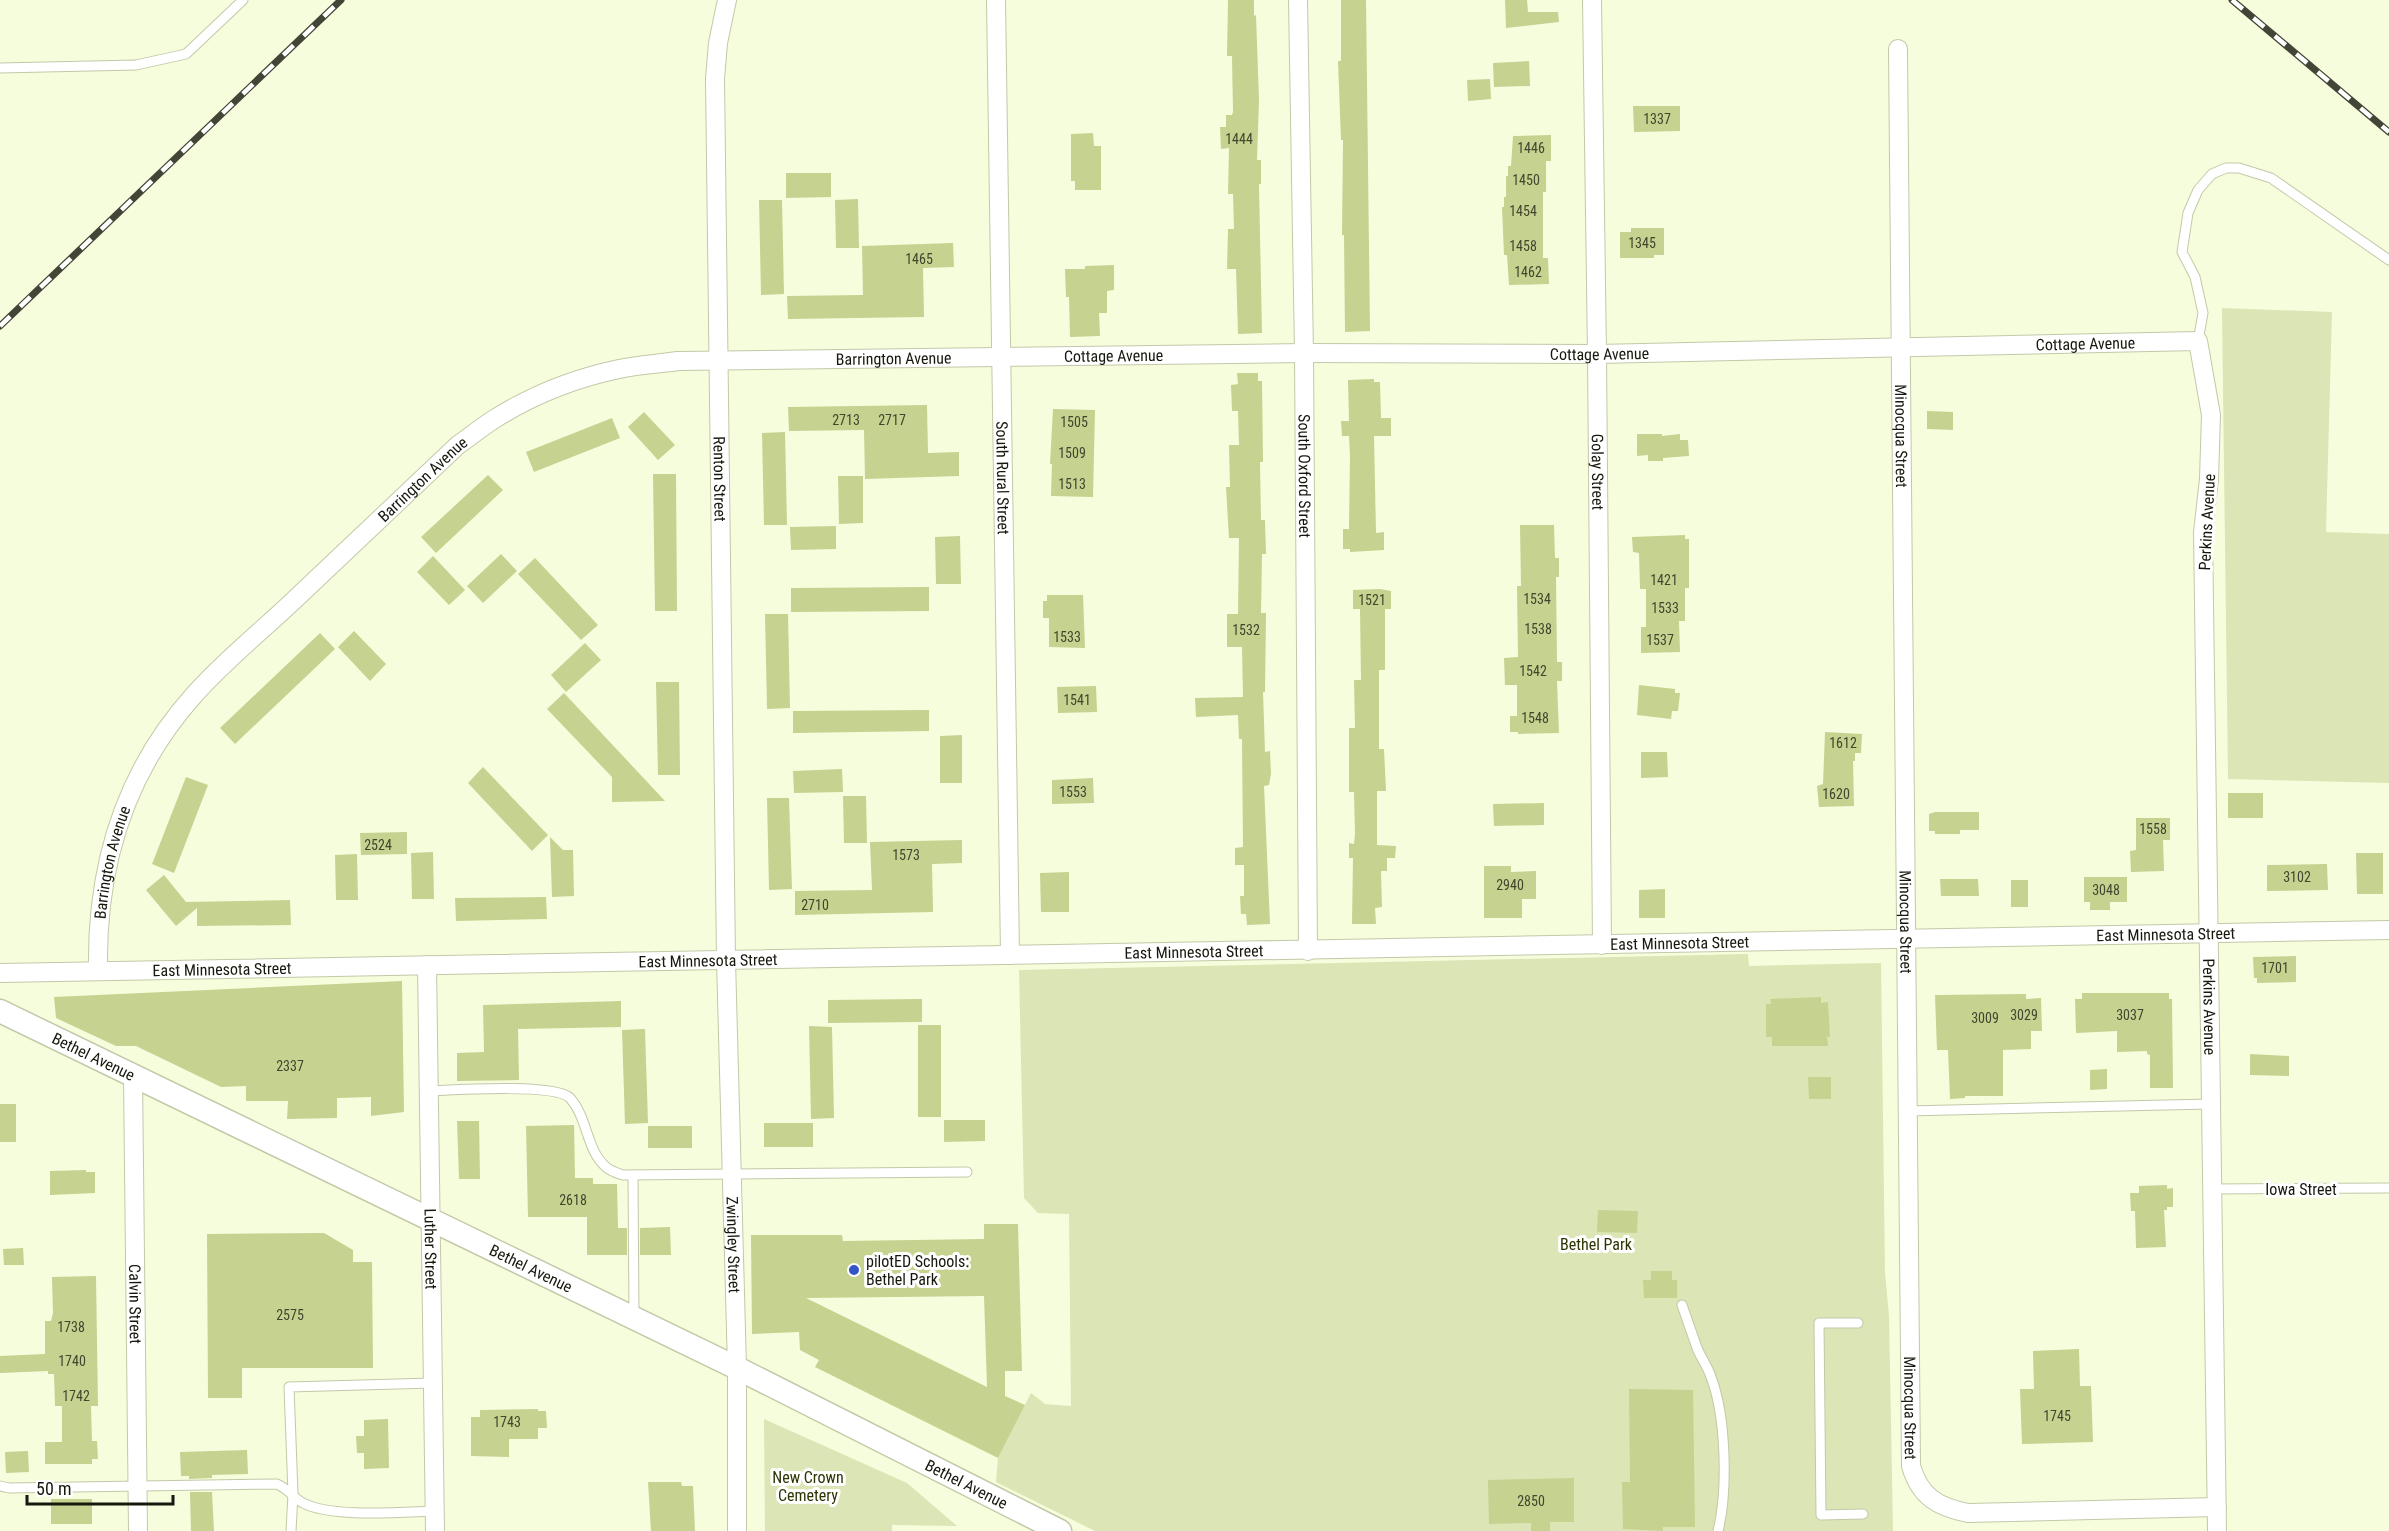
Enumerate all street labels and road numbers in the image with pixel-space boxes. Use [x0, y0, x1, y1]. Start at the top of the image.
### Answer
street label: Cottage Avenue [2036, 333, 2135, 354]
street label: Cottage Avenue [1550, 343, 1649, 364]
street label: Cottage Avenue [1064, 345, 1163, 366]
street label: Barrington Avenue [836, 348, 951, 368]
street label: Minocqua Street [1892, 384, 1912, 488]
street label: South Oxford Street [1295, 414, 1315, 538]
street label: South Rural Street [993, 421, 1013, 535]
street label: Barrington Avenue [374, 432, 471, 525]
street label: Golay Street [1588, 434, 1608, 511]
street label: Renton Street [710, 436, 730, 522]
street label: Perkins Avenue [2195, 473, 2219, 571]
street label: Barrington Avenue [90, 803, 134, 920]
street label: Minocqua Street [1896, 870, 1916, 974]
street label: East Minnesota Street [2096, 923, 2236, 945]
street label: East Minnesota Street [1610, 932, 1750, 954]
street label: East Minnesota Street [1124, 941, 1264, 962]
street label: East Minnesota Street [638, 950, 778, 971]
street label: East Minnesota Street [152, 958, 292, 980]
street label: Perkins Avenue [2199, 958, 2220, 1055]
street label: Bethel Avenue [49, 1028, 138, 1084]
street label: Iowa Street [2265, 1180, 2337, 1199]
street label: Zwingley Street [723, 1196, 744, 1294]
street label: Luther Street [421, 1208, 441, 1290]
street label: Bethel Avenue [487, 1240, 575, 1296]
street label: Calvin Street [126, 1264, 145, 1344]
street label: Minocqua Street [1900, 1356, 1920, 1460]
street label: Bethel Avenue [922, 1455, 1011, 1512]

